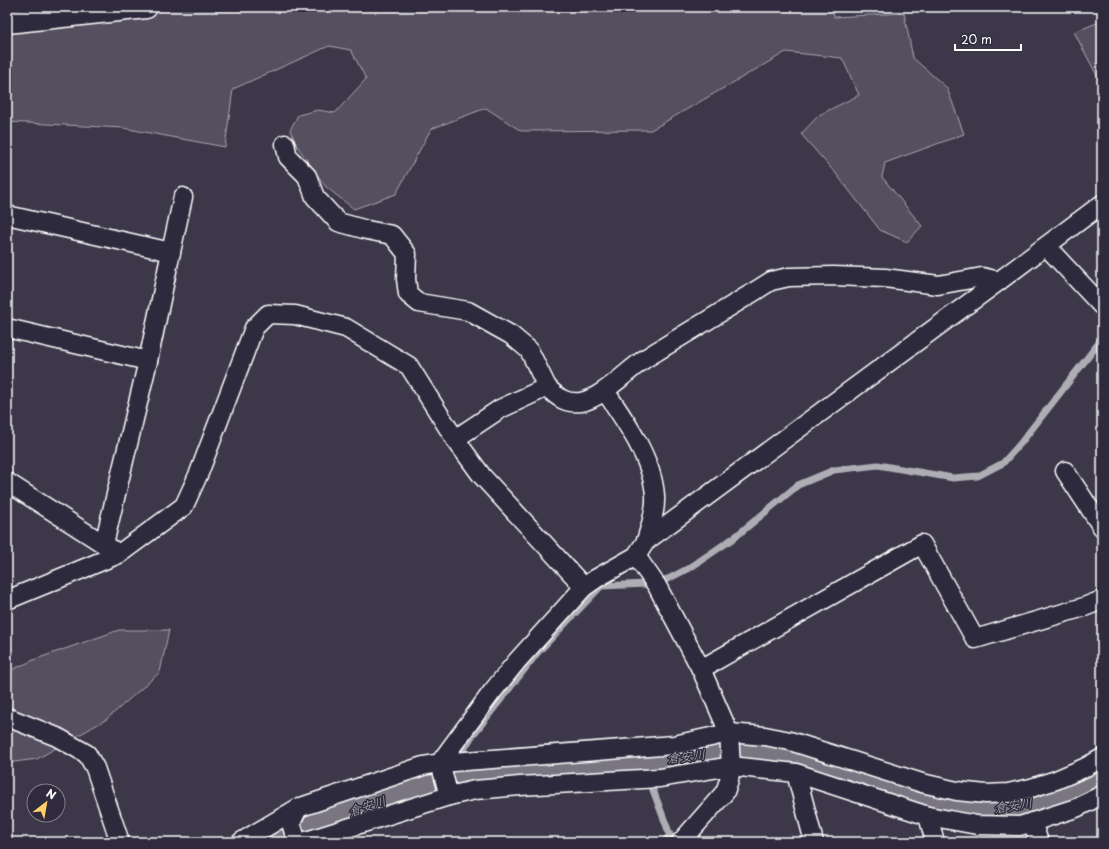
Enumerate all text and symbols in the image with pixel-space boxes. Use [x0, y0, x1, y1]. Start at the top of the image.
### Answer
scale bar [955, 26, 1021, 52]
text: 20 m [961, 30, 992, 48]
water label: 倉安川 [666, 744, 706, 767]
north arrow [26, 783, 66, 823]
text: N [43, 784, 60, 804]
water label: 倉安川 [345, 790, 388, 821]
water label: 倉安川 [992, 792, 1034, 817]

